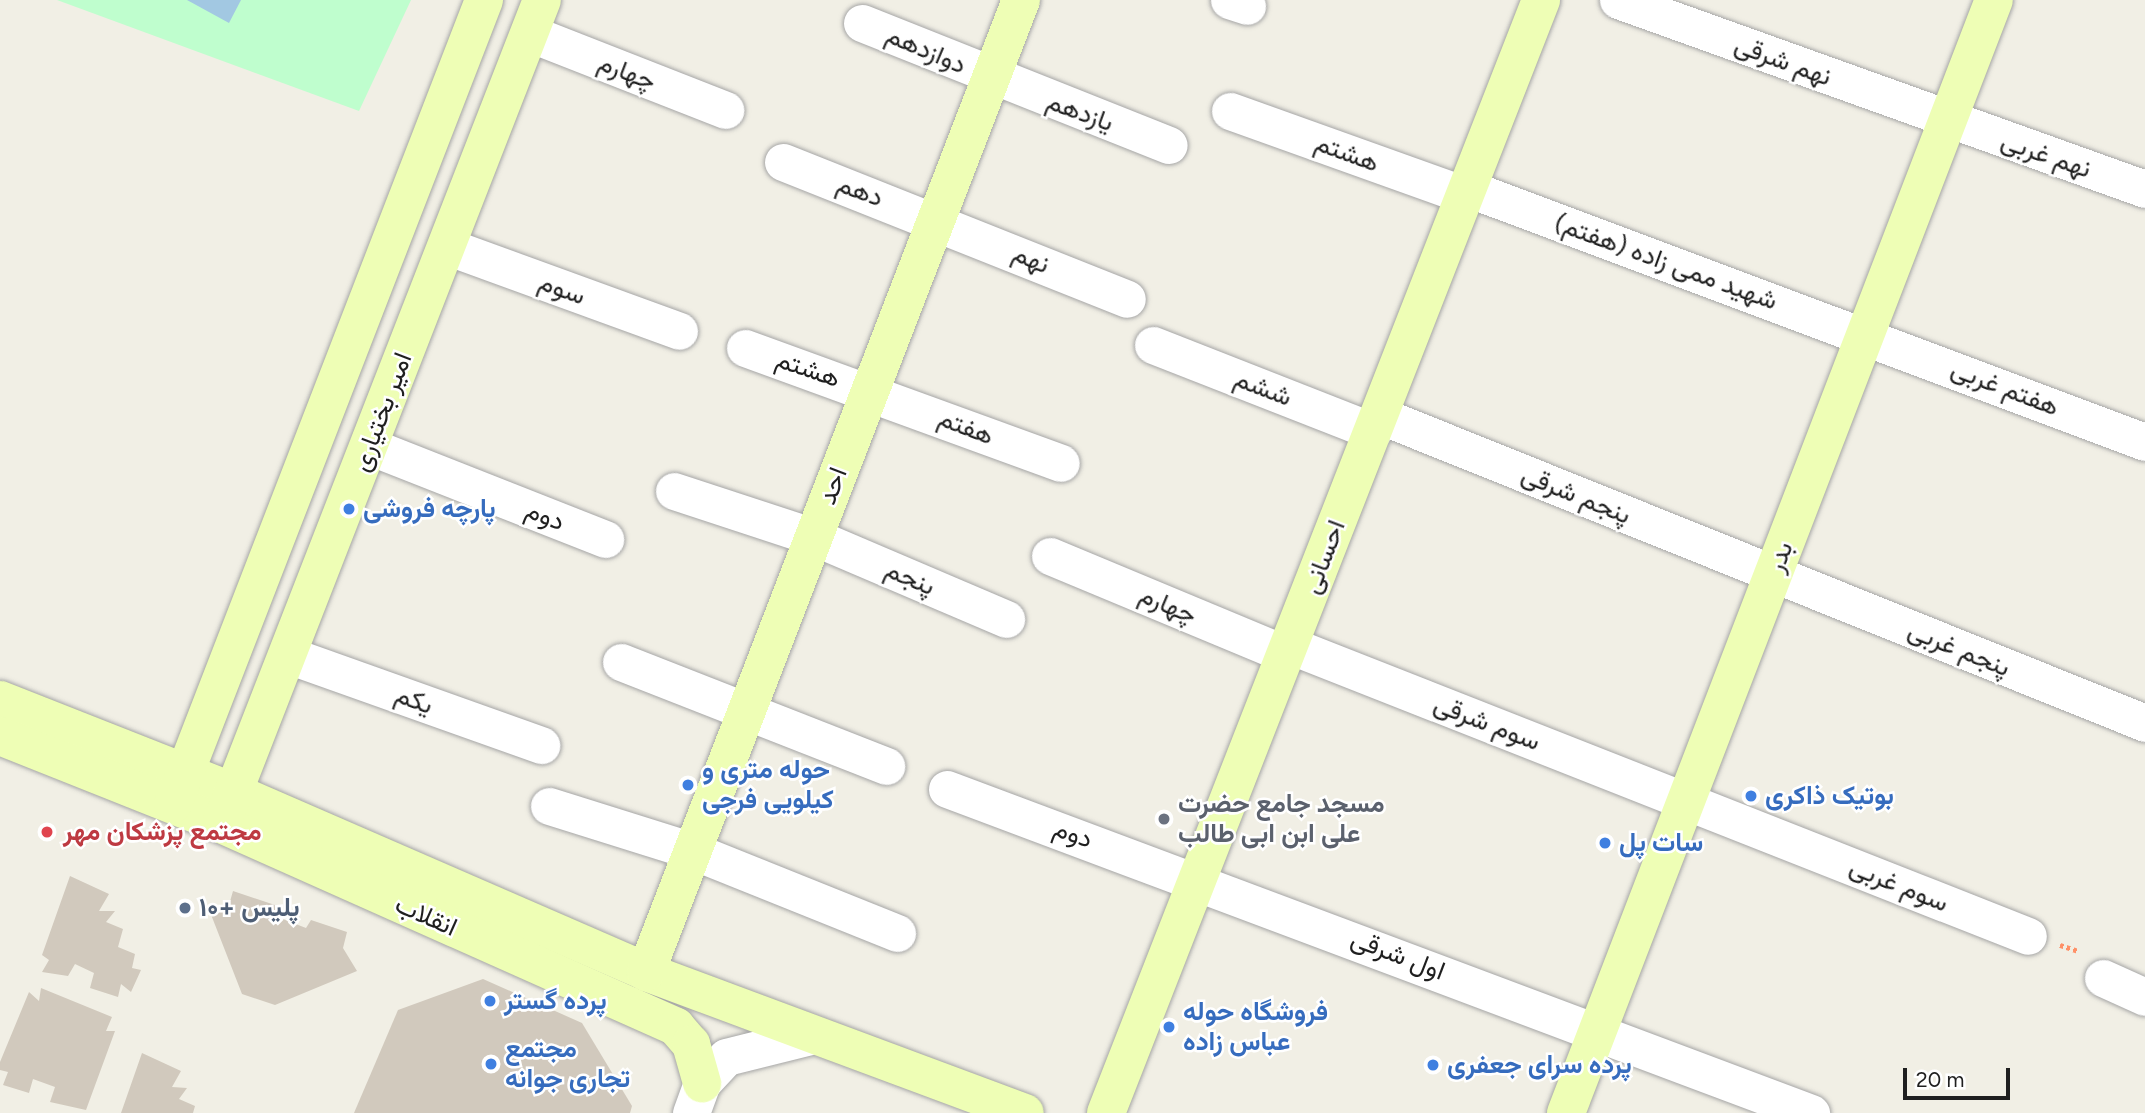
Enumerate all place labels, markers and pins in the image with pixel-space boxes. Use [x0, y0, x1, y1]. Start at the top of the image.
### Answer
place label: پارچه فروشی [363, 493, 496, 525]
marker: پارچه فروشی [341, 501, 357, 517]
place label: حوله متری و کیلویی فرجی [702, 754, 834, 816]
marker: حوله متری و کیلویی فرجی [680, 777, 696, 793]
place label: بوتیک ذاکری [1765, 780, 1894, 812]
place label: مسجد جامع حضرت علی ابن ابی طالب [1178, 788, 1385, 850]
marker: بوتیک ذاکری [1743, 788, 1759, 804]
marker: مسجد جامع حضرت علی ابن ابی طالب [1156, 811, 1172, 827]
place label: مجتمع پزشکان مهر [63, 816, 262, 848]
marker: مجتمع پزشکان مهر [37, 822, 57, 842]
place label: سات پل [1619, 827, 1703, 859]
marker: سات پل [1597, 835, 1613, 851]
place label: پلیس +۱۰ [199, 892, 300, 924]
marker: پلیس +۱۰ [177, 900, 193, 916]
place label: پرده گستر [504, 985, 607, 1017]
marker: پرده گستر [482, 993, 498, 1009]
place label: فروشگاه حوله عباس زاده [1183, 996, 1328, 1058]
marker: فروشگاه حوله عباس زاده [1161, 1019, 1177, 1035]
place label: مجتمع تجاری جوانه [505, 1033, 630, 1094]
place label: پرده سرای جعفری [1447, 1049, 1632, 1081]
marker: مجتمع تجاری جوانه [483, 1056, 499, 1072]
marker: پرده سرای جعفری [1425, 1057, 1441, 1073]

